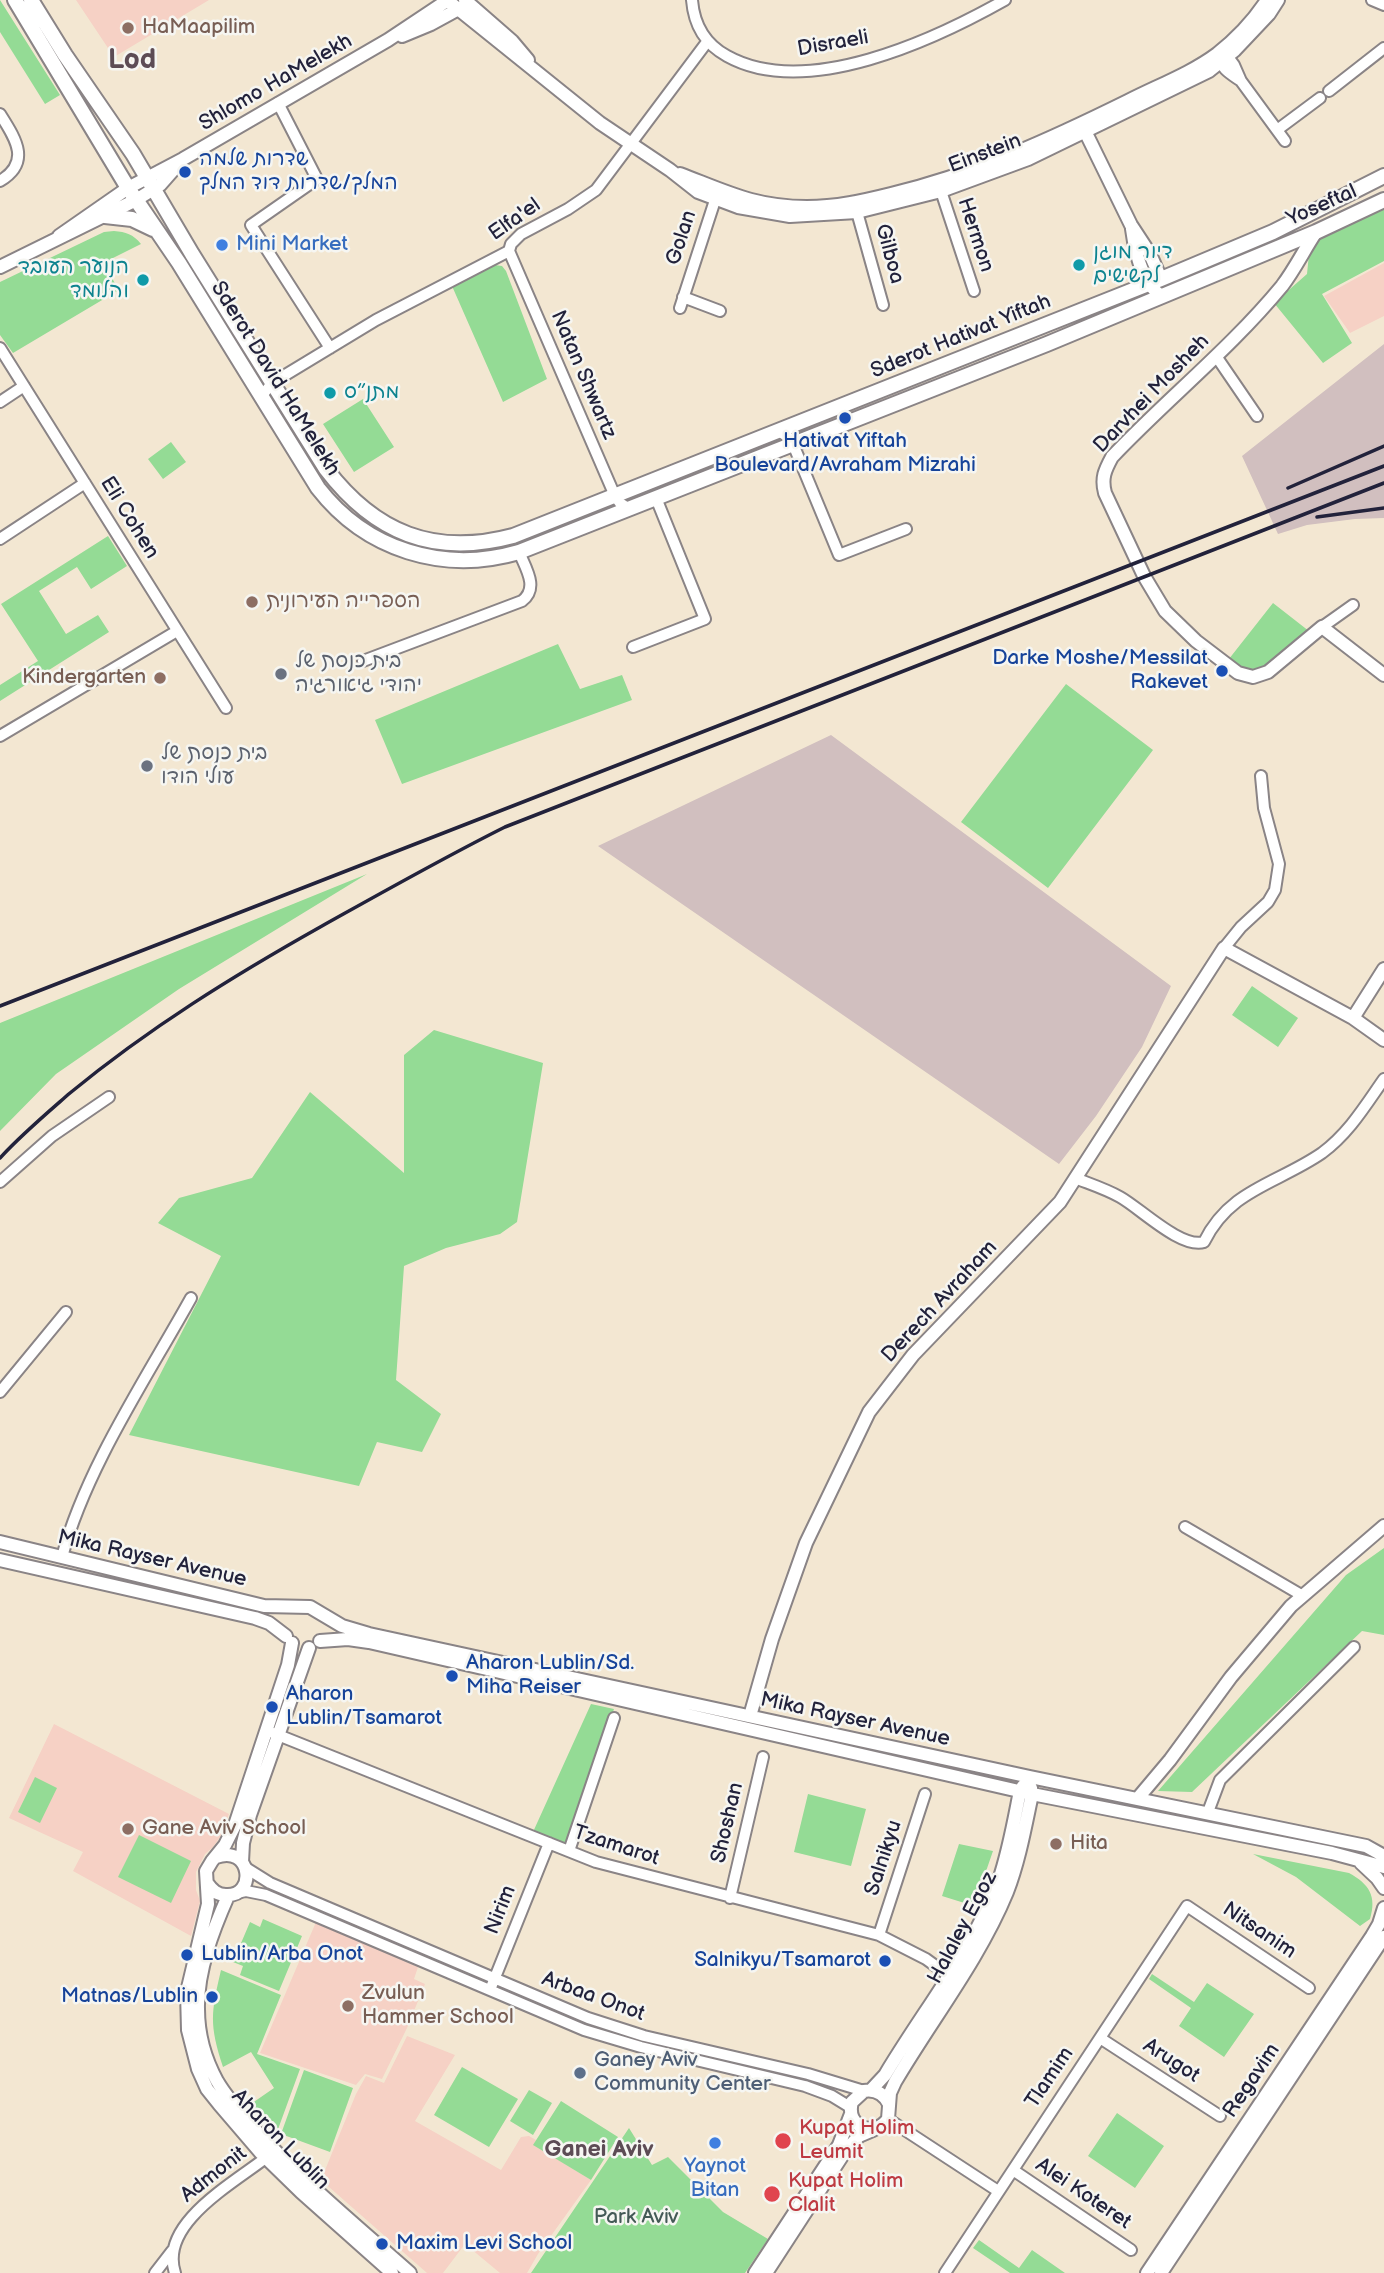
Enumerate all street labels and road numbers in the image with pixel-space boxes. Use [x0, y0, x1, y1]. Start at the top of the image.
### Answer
street label: Disraeli [795, 25, 871, 63]
street label: Shlomo HaMelekh [195, 29, 357, 137]
street label: Einstein [945, 129, 1025, 179]
street label: Yoseftal [1283, 179, 1361, 233]
street label: Elfa'el [484, 193, 546, 247]
street label: Hermon [951, 195, 999, 275]
street label: Golan [661, 208, 703, 268]
street label: Gilboa [869, 221, 909, 287]
street label: Sderot David HaMelekh [205, 277, 345, 481]
street label: Sderot Hativat Yiftah [867, 289, 1055, 385]
street label: Natan Shwartz [545, 307, 621, 443]
street label: Darvhei Mosheh [1089, 329, 1215, 459]
street label: Eli Cohen [94, 472, 164, 564]
street label: Derech Avraham [877, 1236, 1003, 1368]
street label: Mika Rayser Avenue [55, 1525, 249, 1593]
street label: Mika Rayser Avenue [758, 1688, 952, 1752]
street label: Shoshan [707, 1780, 749, 1866]
street label: Salnikyu [860, 1817, 908, 1899]
street label: Tzamarot [570, 1820, 662, 1872]
street label: Halaley Egoz [923, 1868, 1003, 1988]
street label: Nirim [480, 1882, 522, 1938]
street label: Nitsanim [1217, 1897, 1301, 1965]
street label: Arbaa Onot [538, 1967, 648, 2027]
street label: Arugot [1138, 2033, 1204, 2089]
street label: Regavim [1218, 2039, 1286, 2123]
street label: Tlamim [1021, 2043, 1079, 2113]
street label: Aharon Lublin [226, 2085, 334, 2195]
street label: Admonit [176, 2141, 252, 2209]
street label: Alei Koteret [1030, 2153, 1136, 2235]

